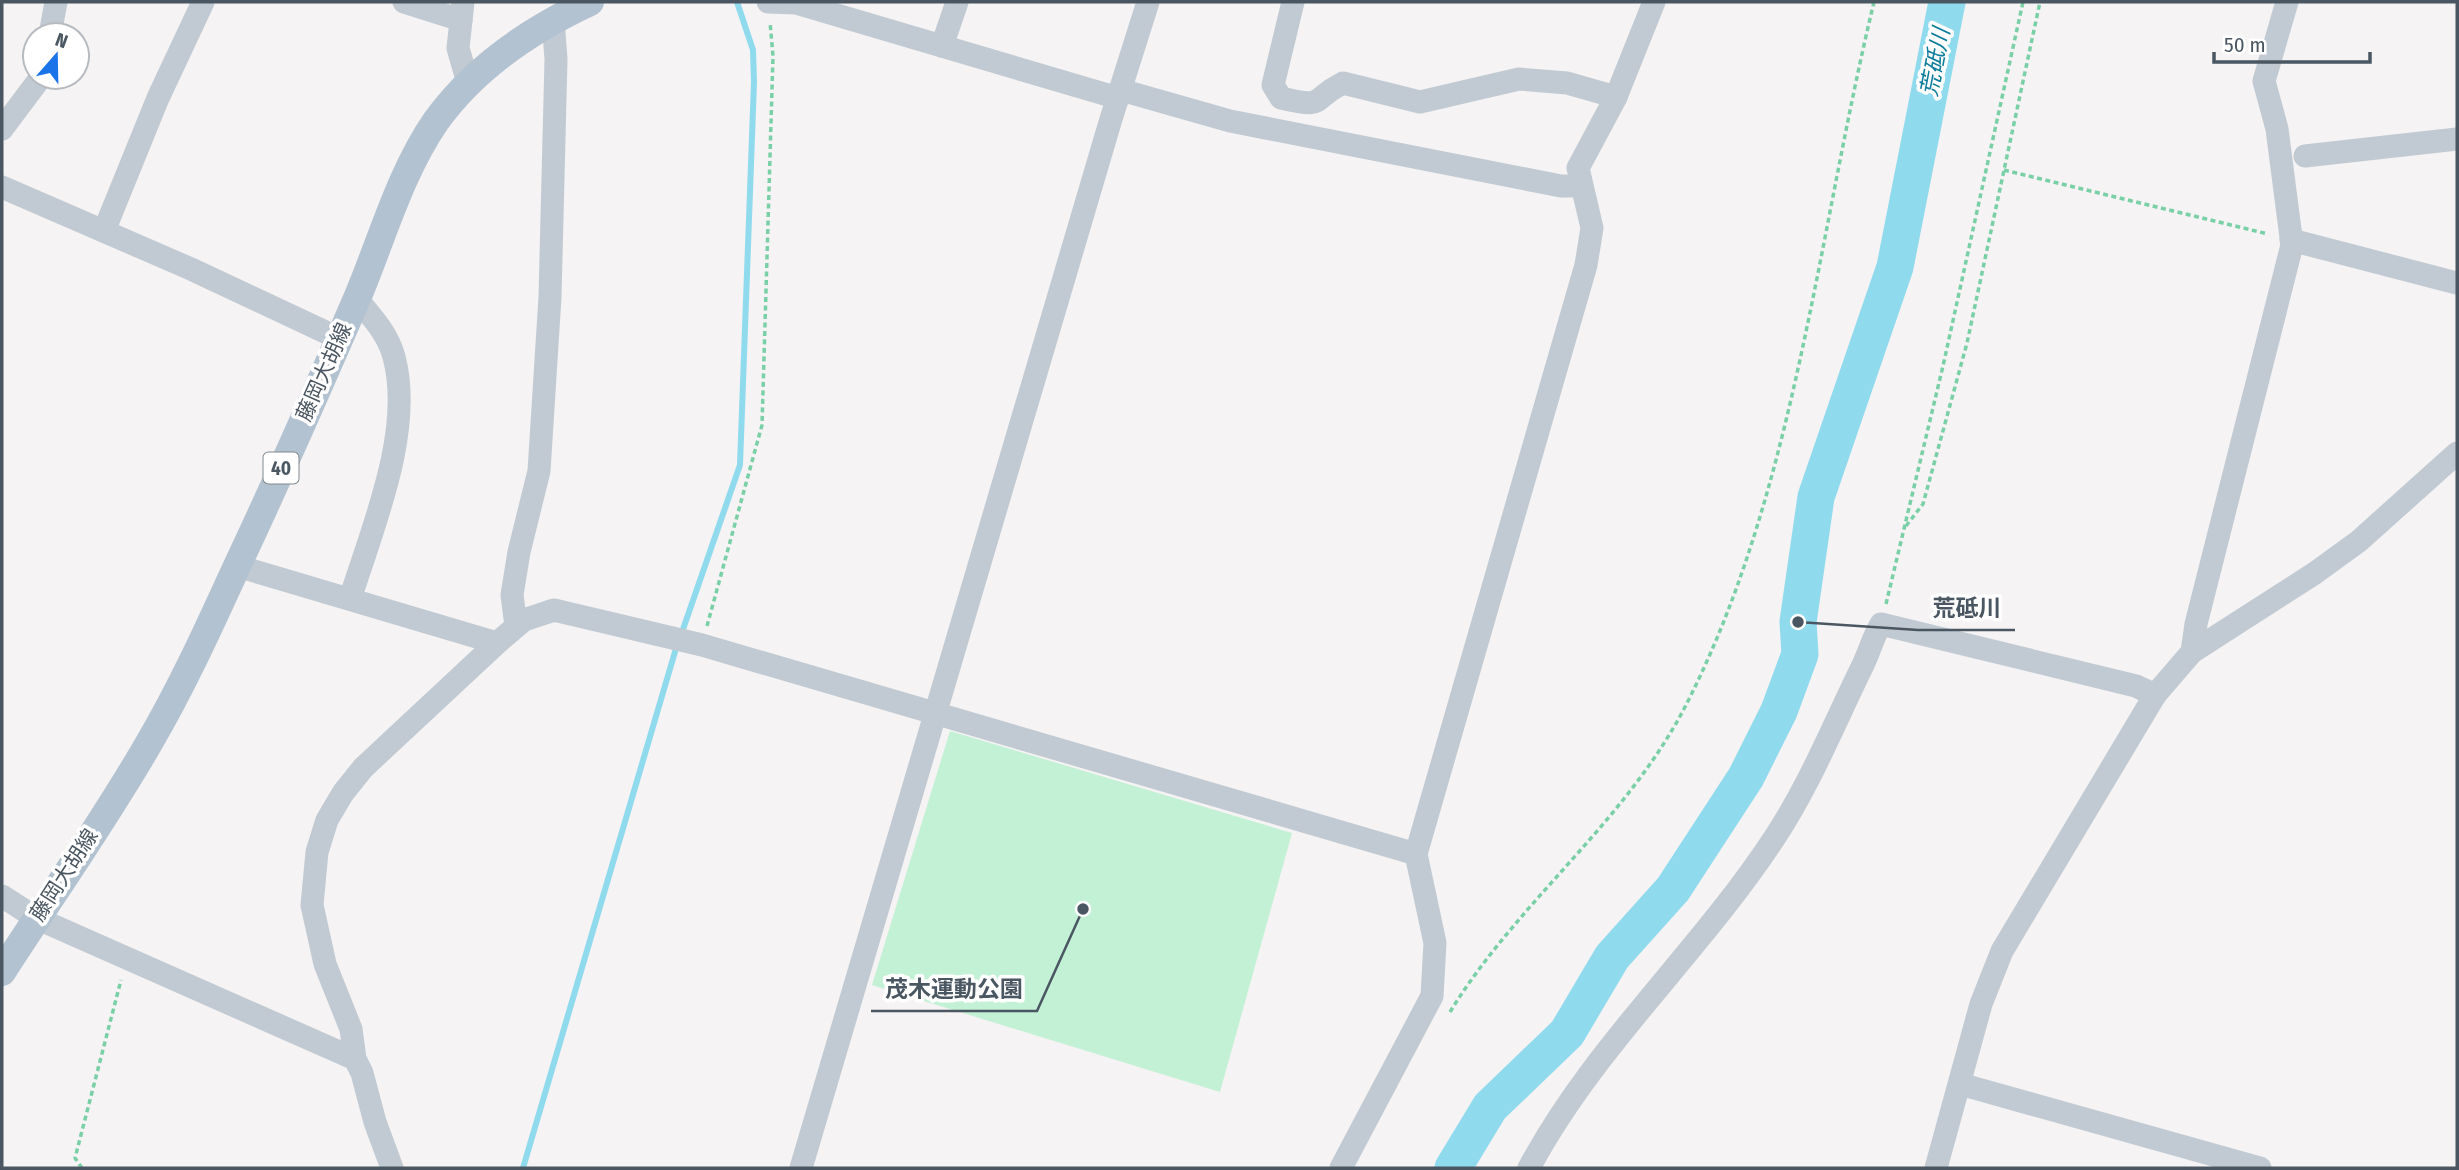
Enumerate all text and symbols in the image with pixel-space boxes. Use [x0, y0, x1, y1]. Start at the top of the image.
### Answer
north arrow [21, 21, 91, 91]
scale bar [2214, 21, 2370, 65]
water label: 荒砥川 [1915, 23, 1956, 99]
text: N [52, 28, 71, 53]
text: 50 m [2224, 32, 2266, 58]
street label: 藤岡大胡線 [291, 319, 357, 425]
road number: 40 [264, 453, 298, 484]
callout: 荒砥川 [1918, 586, 2015, 630]
text: 荒砥川 [1933, 594, 2002, 622]
street label: 藤岡大胡線 [25, 824, 103, 926]
callout: 茂木運動公園 [871, 967, 1037, 1011]
text: 茂木運動公園 [885, 975, 1023, 1003]

